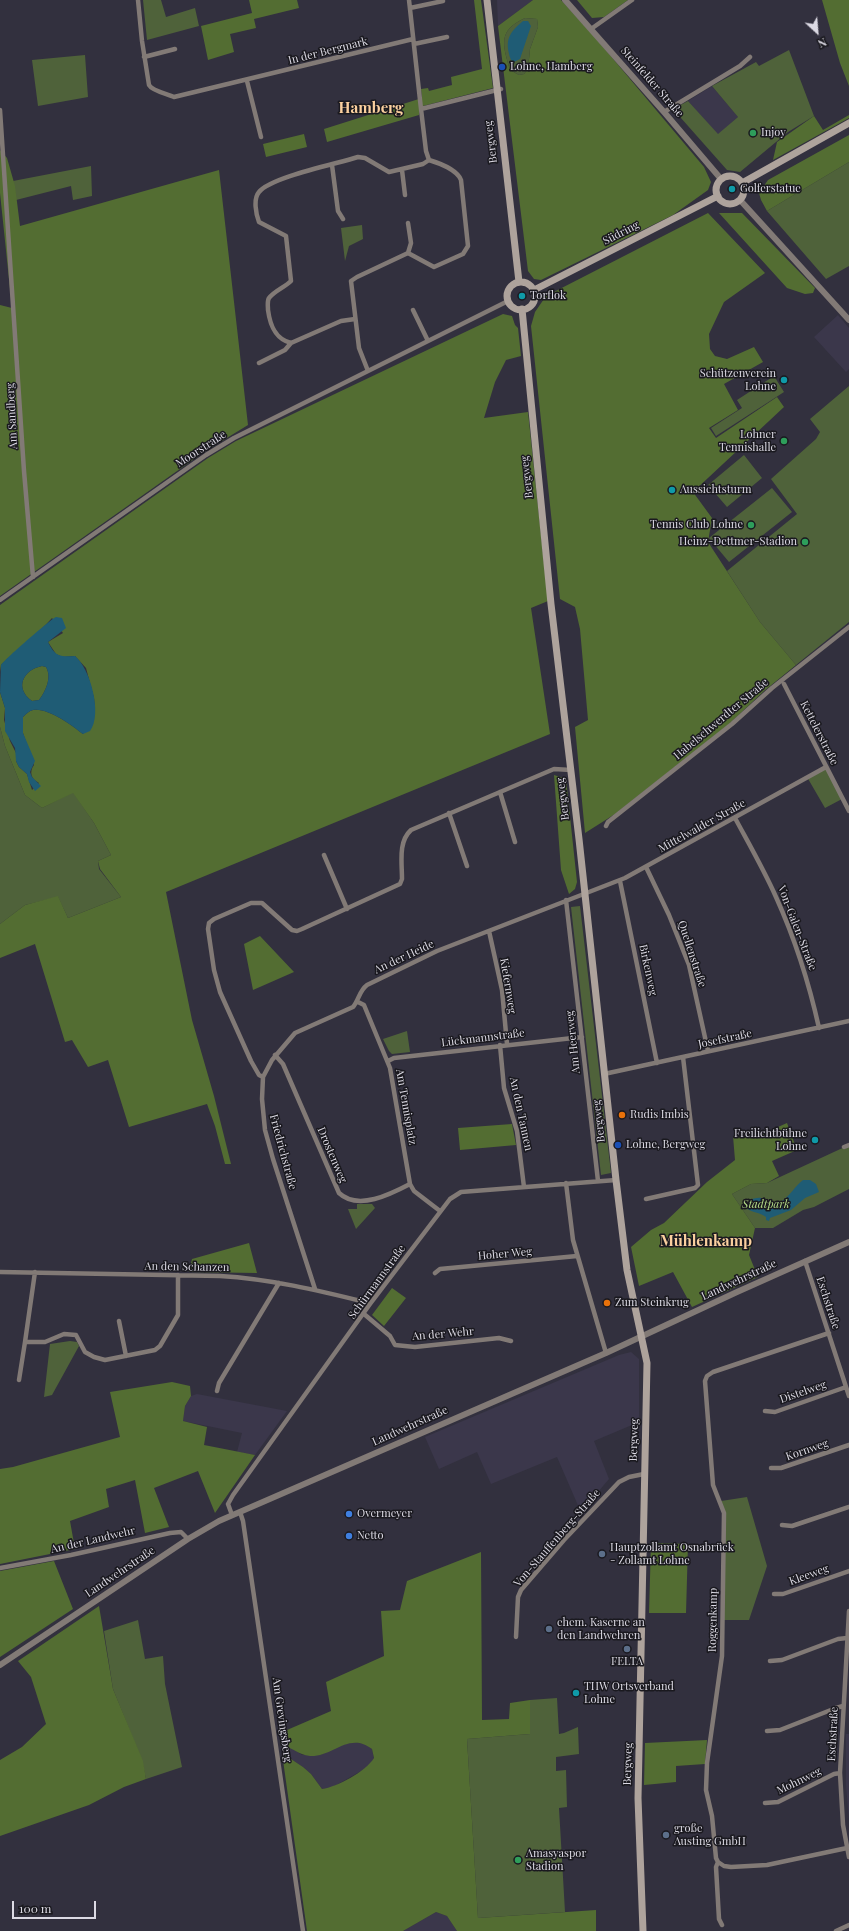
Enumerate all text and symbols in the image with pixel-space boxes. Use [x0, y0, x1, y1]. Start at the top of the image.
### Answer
north arrow [797, 12, 837, 52]
street label: In der Bergmark [287, 35, 369, 67]
text: N [816, 35, 829, 52]
street label: Steinfelder Straße [618, 44, 686, 120]
place label: Lohne, Hamberg [510, 60, 593, 74]
marker: Lohne, Hamberg [497, 62, 507, 72]
district label: Hamberg [339, 99, 403, 117]
street label: Bergweg [482, 120, 500, 164]
place label: Injoy [761, 126, 786, 140]
marker: Injoy [748, 128, 758, 138]
place label: Golferstatue [740, 182, 801, 196]
marker: Golferstatue [727, 184, 737, 194]
street label: Südring [601, 218, 641, 248]
place label: Torflok [530, 289, 566, 303]
marker: Torflok [517, 291, 527, 301]
place label: Schützenverein Lohne [700, 367, 776, 393]
marker: Schützenverein Lohne [779, 375, 789, 385]
street label: Am Sandberg [4, 383, 20, 449]
street label: Moorstraße [173, 428, 229, 470]
place label: Lohner Tennishalle [719, 428, 776, 454]
marker: Lohner Tennishalle [779, 436, 789, 446]
street label: Bergweg [518, 455, 536, 499]
place label: Aussichtsturm [680, 483, 752, 497]
marker: Aussichtsturm [667, 485, 677, 495]
place label: Tennis Club Lohne [650, 518, 743, 532]
marker: Tennis Club Lohne [746, 520, 756, 530]
place label: Heinz-Dettmer-Stadion [679, 535, 797, 549]
marker: Heinz-Dettmer-Stadion [800, 537, 810, 547]
street label: Habelschwerdter Straße [671, 676, 771, 762]
street label: Kettelerstraße [797, 699, 841, 767]
street label: Bergweg [554, 777, 572, 821]
street label: Mittelwalder Straße [656, 797, 748, 855]
street label: Von-Galen-Straße [775, 884, 819, 972]
street label: Quellenstraße [675, 919, 709, 989]
street label: An der Heide [372, 937, 436, 977]
street label: Birkenweg [636, 943, 660, 997]
street label: Kiefernweg [497, 957, 519, 1015]
street label: Am Heerweg [563, 1010, 583, 1074]
street label: Lückmannstraße [441, 1026, 525, 1050]
street label: Josefstraße [697, 1027, 753, 1051]
street label: Am Tennisplatz [393, 1068, 419, 1146]
street label: An den Tannen [507, 1076, 535, 1152]
street label: Bergweg [590, 1099, 608, 1143]
place label: Rudis Imbis [630, 1108, 689, 1122]
marker: Rudis Imbis [617, 1110, 627, 1120]
street label: Friedrichstraße [267, 1113, 299, 1191]
street label: Drostenweg [314, 1125, 350, 1185]
place label: Freilichtbühne Lohne [734, 1127, 807, 1153]
marker: Freilichtbühne Lohne [810, 1135, 820, 1145]
place label: Lohne, Bergweg [626, 1138, 705, 1152]
marker: Lohne, Bergweg [613, 1140, 623, 1150]
park label: Stadtpark [742, 1198, 790, 1212]
district label: Mühlenkamp [660, 1232, 752, 1250]
street label: Schürmannstraße [346, 1242, 408, 1322]
street label: Hoher Weg [477, 1245, 533, 1263]
street label: Landwehrstraße [699, 1257, 779, 1303]
street label: An den Schanzen [145, 1260, 229, 1274]
street label: Eschstraße [813, 1275, 843, 1331]
place label: Zum Steinkrug [615, 1296, 689, 1310]
marker: Zum Steinkrug [602, 1298, 612, 1308]
street label: An der Wehr [412, 1325, 474, 1343]
street label: Distelweg [778, 1378, 828, 1406]
street label: Landwehrstraße [370, 1403, 450, 1449]
street label: Bergweg [627, 1418, 641, 1462]
street label: Kornweg [784, 1437, 830, 1463]
street label: Von-Stauffenberg-Straße [511, 1486, 603, 1590]
place label: Overmeyer [357, 1507, 412, 1521]
marker: Overmeyer [344, 1509, 354, 1519]
street label: An der Landwehr [50, 1524, 136, 1556]
place label: Netto [357, 1529, 384, 1543]
marker: Netto [344, 1531, 354, 1541]
place label: Hauptzollamt Osnabrück - Zollamt Lohne [610, 1541, 734, 1567]
street label: Landwehrstraße [83, 1544, 157, 1600]
marker: Hauptzollamt Osnabrück - Zollamt Lohne [597, 1549, 607, 1559]
street label: Kleeweg [787, 1562, 831, 1588]
street label: Roggenkamp [706, 1588, 720, 1652]
place label: ehem. Kaserne an den Landwehren [557, 1616, 645, 1642]
marker: ehem. Kaserne an den Landwehren [544, 1624, 554, 1634]
marker: FELTA [622, 1644, 632, 1654]
place label: FELTA [611, 1655, 643, 1669]
street label: Am Grevingsberg [270, 1677, 294, 1763]
place label: THW Ortsverband Lohne [584, 1680, 674, 1706]
marker: THW Ortsverband Lohne [571, 1688, 581, 1698]
street label: Eschstraße [825, 1706, 841, 1762]
street label: Bergweg [621, 1742, 635, 1786]
street label: Mohnweg [775, 1765, 823, 1797]
place label: große Austing GmbH [674, 1822, 746, 1848]
marker: große Austing GmbH [661, 1830, 671, 1840]
place label: Amasyaspor Stadion [526, 1847, 586, 1873]
marker: Amasyaspor Stadion [513, 1855, 523, 1865]
scale bar [14, 1893, 98, 1919]
text: 100 m [19, 1900, 51, 1916]

